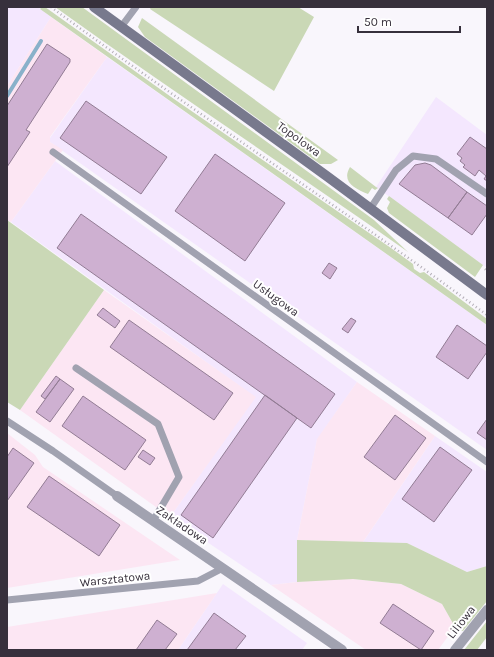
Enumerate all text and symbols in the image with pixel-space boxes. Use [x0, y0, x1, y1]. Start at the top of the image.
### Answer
scale bar [358, 8, 460, 34]
text: 50 m [364, 15, 392, 29]
street label: Topolowa [274, 119, 324, 159]
street label: Usługowa [250, 277, 302, 319]
street label: Zakładowa [153, 503, 211, 547]
street label: Warsztatowa [79, 568, 151, 590]
street label: Liliowa [444, 603, 478, 641]

